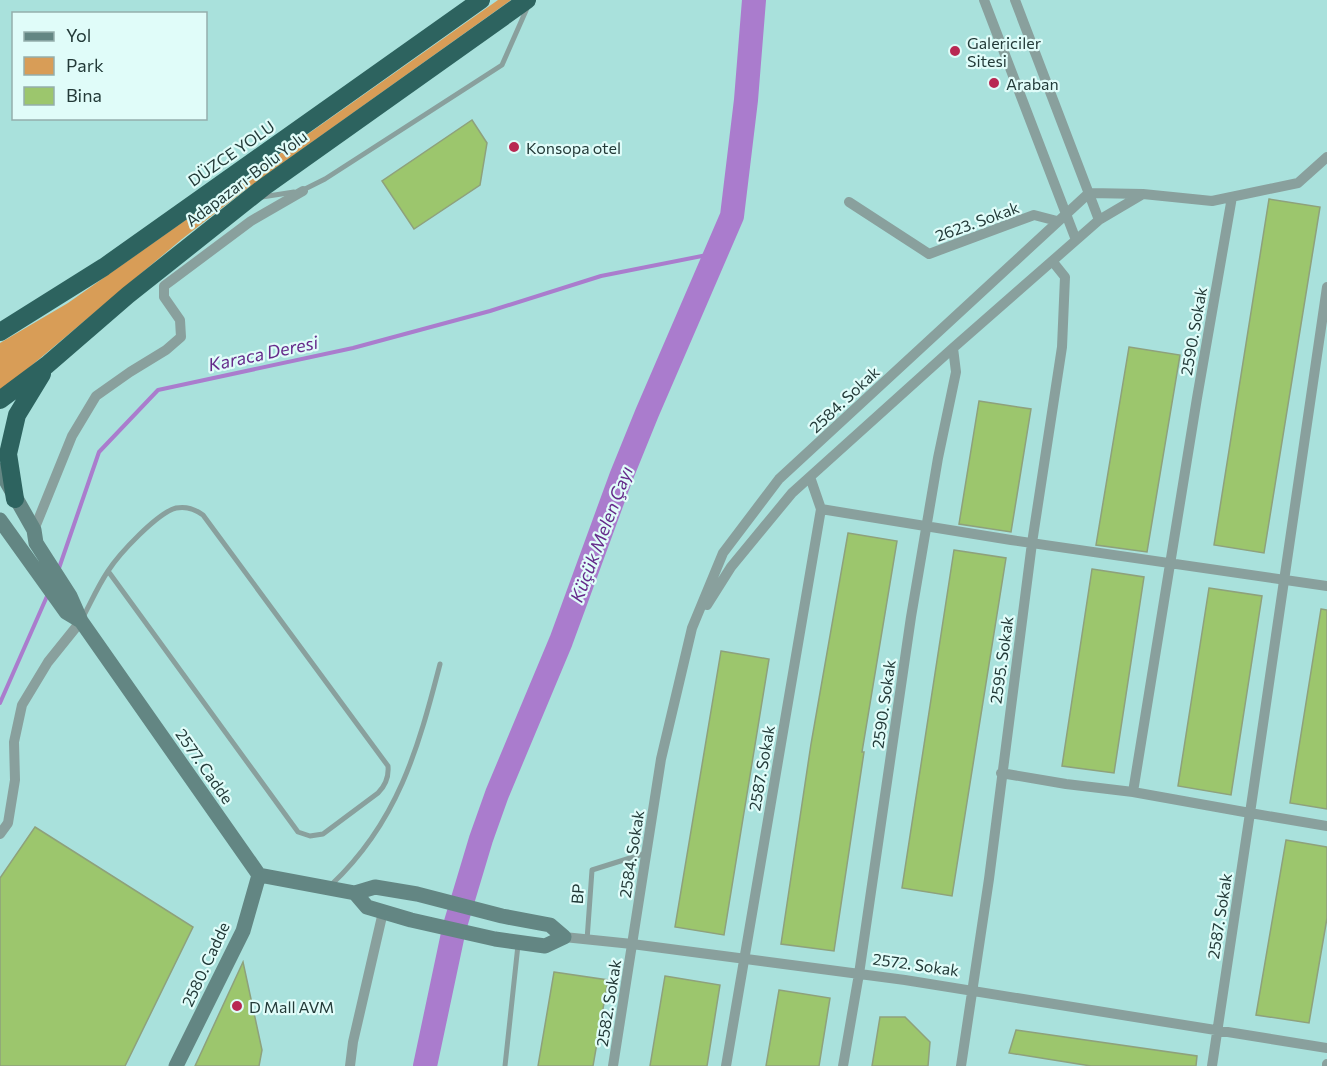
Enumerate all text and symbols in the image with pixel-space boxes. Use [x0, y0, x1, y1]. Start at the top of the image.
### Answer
legend [12, 12, 207, 120]
text: Yol [66, 24, 91, 46]
place label: Galericiler Sitesi [967, 33, 1042, 70]
marker: Galericiler Sitesi [948, 44, 962, 58]
text: Park [66, 54, 104, 76]
place label: Araban [1006, 74, 1059, 93]
marker: Araban [987, 76, 1001, 90]
text: Bina [66, 84, 102, 106]
street label: DÜZCE YOLU [184, 116, 278, 190]
street label: Adapazarı-Bolu Yolu [182, 126, 310, 230]
place label: Konsopa otel [526, 138, 621, 157]
marker: Konsopa otel [507, 140, 521, 154]
street label: 2623. Sokak [933, 197, 1022, 245]
street label: 2590. Sokak [1176, 285, 1210, 377]
water label: Karaca Deresi [206, 330, 321, 375]
street label: 2584. Sokak [805, 362, 883, 436]
water label: Küçük Melen Çayı [565, 463, 637, 605]
street label: 2595. Sokak [985, 615, 1017, 705]
street label: 2590. Sokak [867, 658, 899, 750]
street label: 2587. Sokak [744, 723, 778, 812]
street label: 2577. Cadde [172, 725, 238, 807]
street label: 2584. Sokak [615, 808, 647, 899]
street label: 2587. Sokak [1203, 871, 1235, 960]
street label: BP [567, 883, 587, 905]
street label: 2580. Cadde [177, 919, 233, 1009]
street label: 2572. Sokak [872, 949, 961, 979]
street label: 2582. Sokak [592, 958, 624, 1048]
place label: D Mall AVM [249, 997, 334, 1016]
marker: D Mall AVM [230, 999, 244, 1013]

